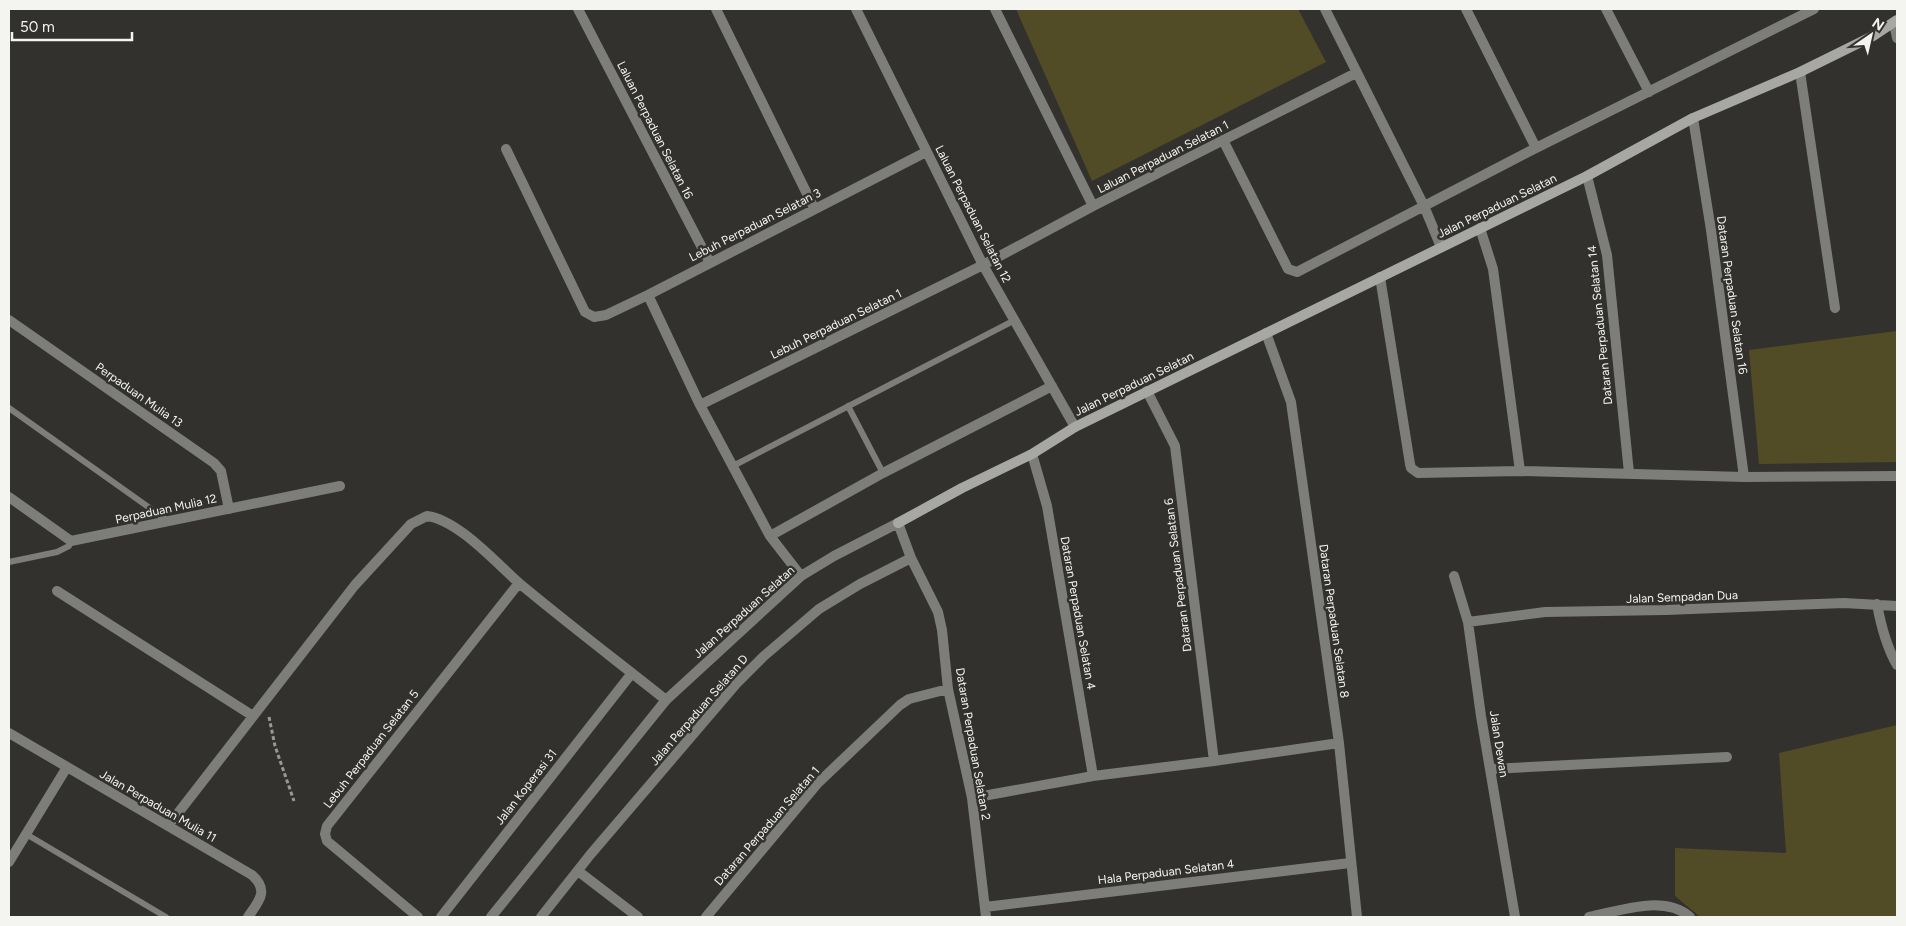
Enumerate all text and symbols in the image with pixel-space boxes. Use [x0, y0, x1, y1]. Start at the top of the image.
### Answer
scale bar [12, 10, 132, 42]
north arrow [1846, 10, 1896, 60]
text: N [1869, 15, 1887, 35]
text: 50 m [20, 18, 55, 36]
street label: Laluan Perpaduan Selatan 16 [614, 59, 696, 201]
street label: Laluan Perpaduan Selatan 1 [1095, 118, 1231, 196]
street label: Laluan Perpaduan Selatan 12 [932, 143, 1014, 285]
street label: Jalan Perpaduan Selatan [1435, 171, 1559, 241]
street label: Lebuh Perpaduan Selatan 3 [687, 186, 823, 264]
street label: Dataran Perpaduan Selatan 16 [1714, 215, 1750, 375]
street label: Dataran Perpaduan Selatan 14 [1585, 244, 1615, 405]
street label: Lebuh Perpaduan Selatan 1 [768, 286, 904, 362]
street label: Jalan Perpaduan Selatan [1072, 349, 1196, 419]
street label: Perpaduan Mulia 13 [93, 360, 185, 430]
street label: Perpaduan Mulia 12 [114, 491, 218, 527]
street label: Dataran Perpaduan Selatan 6 [1162, 497, 1194, 653]
street label: Dataran Perpaduan Selatan 4 [1058, 535, 1098, 691]
street label: Dataran Perpaduan Selatan 8 [1316, 543, 1352, 699]
street label: Jalan Perpaduan Selatan [691, 563, 798, 661]
street label: Jalan Sempadan Dua [1626, 588, 1738, 606]
street label: Jalan Perpaduan Selatan D [647, 652, 751, 768]
street label: Dataran Perpaduan Selatan 2 [953, 667, 993, 821]
street label: Lebuh Perpaduan Selatan 5 [320, 687, 422, 811]
street label: Jalan Dewan [1487, 710, 1511, 779]
street label: Jalan Koperasi 31 [492, 747, 560, 827]
street label: Dataran Perpaduan Selatan 1 [712, 764, 822, 888]
street label: Jalan Perpaduan Mulia 11 [97, 767, 219, 845]
street label: Hala Perpaduan Selatan 4 [1097, 857, 1236, 887]

